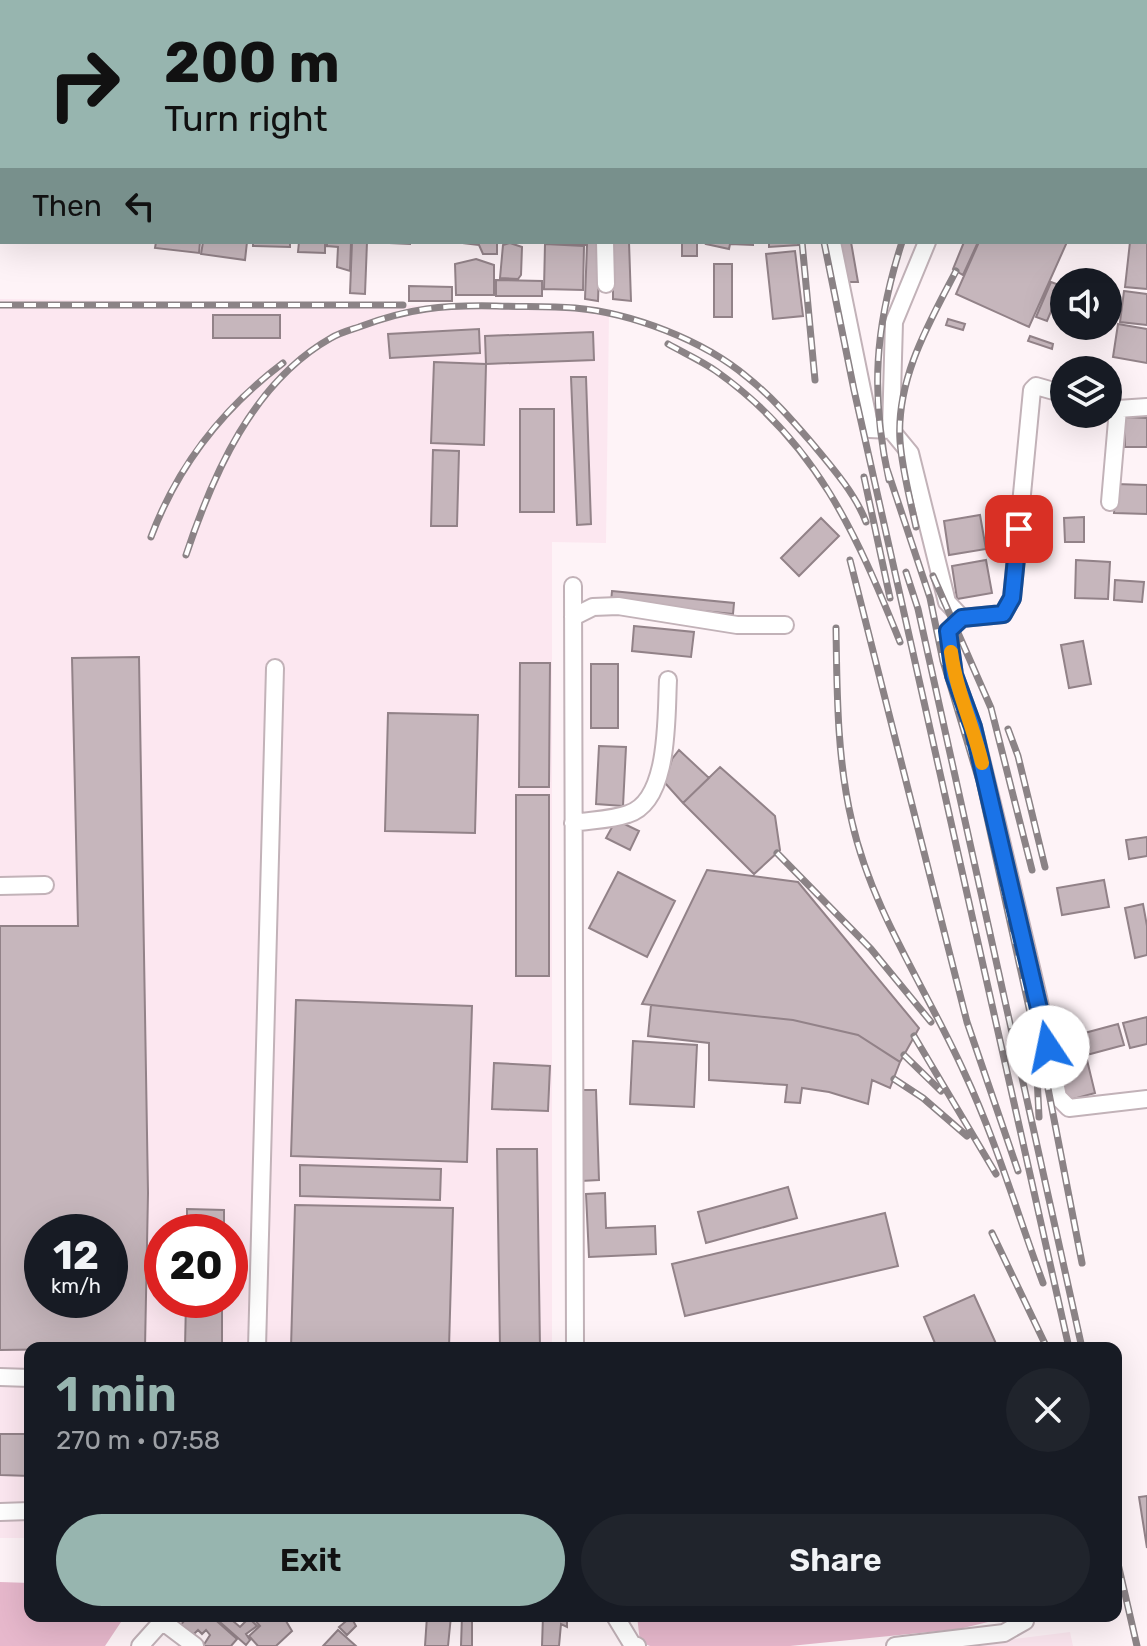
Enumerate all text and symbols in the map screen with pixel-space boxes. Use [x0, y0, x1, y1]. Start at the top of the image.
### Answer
text: 200 m [164, 30, 340, 96]
icon: right [32, 32, 136, 136]
text: Turn right [164, 97, 328, 140]
icon: left [118, 184, 162, 228]
text: Then [32, 188, 102, 224]
map controls [1050, 268, 1122, 428]
button: sound [1050, 268, 1122, 340]
button: layers [1050, 356, 1122, 428]
pin [985, 495, 1053, 563]
icon: arrive [997, 507, 1041, 551]
position arrow [1006, 1005, 1090, 1089]
speed limit sign: 20 [144, 1214, 248, 1318]
text: 12 [53, 1232, 99, 1279]
text: km/h [51, 1274, 101, 1298]
text: 1 min [56, 1366, 177, 1423]
button: close [1006, 1368, 1090, 1452]
text: 270 m · 07:58 [56, 1425, 220, 1456]
button: Exit [56, 1514, 565, 1606]
button: Share [581, 1514, 1090, 1606]

